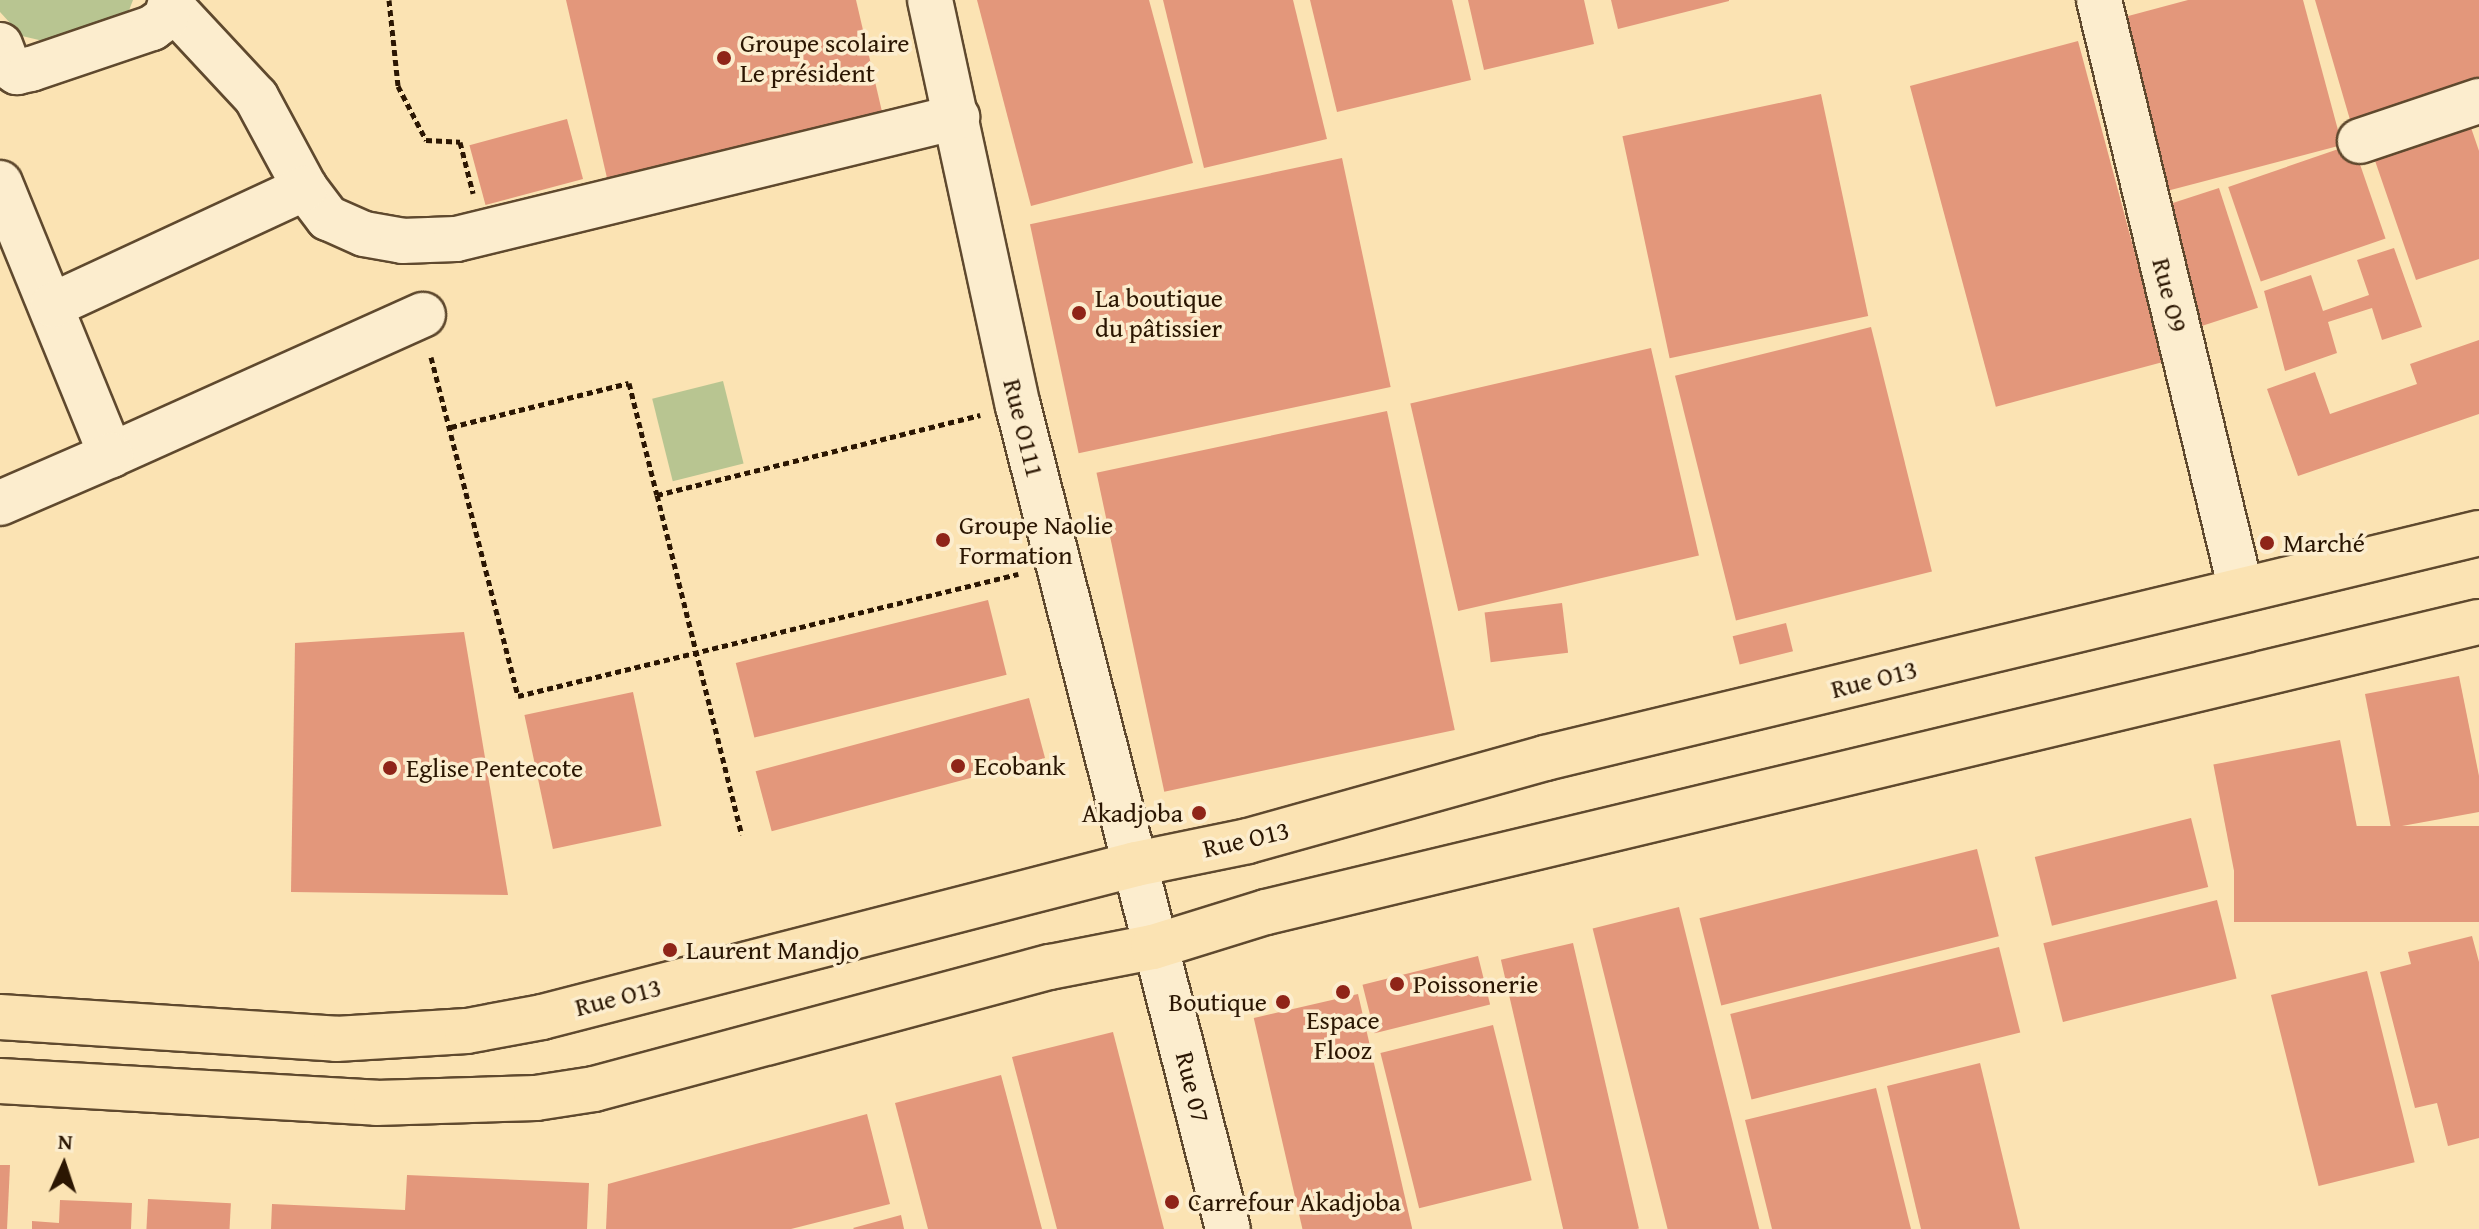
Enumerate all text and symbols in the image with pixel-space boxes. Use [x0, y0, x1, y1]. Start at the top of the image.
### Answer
place label: Groupe scolaire Le président [740, 27, 909, 88]
marker: Groupe scolaire Le président [715, 49, 733, 67]
street label: Rue O9 [2146, 255, 2194, 335]
place label: La boutique du pâtissier [1095, 282, 1223, 344]
marker: La boutique du pâtissier [1070, 304, 1088, 322]
street label: Rue O111 [997, 376, 1051, 480]
place label: Groupe Naolie Formation [959, 509, 1113, 570]
place label: Marché [2283, 527, 2365, 559]
marker: Groupe Naolie Formation [934, 531, 952, 549]
marker: Marché [2258, 534, 2276, 552]
street label: Rue O13 [1828, 653, 1920, 705]
place label: Ecobank [974, 750, 1065, 782]
place label: Eglise Pentecote [406, 752, 583, 784]
marker: Ecobank [949, 757, 967, 775]
marker: Eglise Pentecote [381, 759, 399, 777]
place label: Akadjoba [1082, 797, 1183, 829]
marker: Akadjoba [1190, 804, 1208, 822]
street label: Rue O13 [1200, 814, 1292, 864]
place label: Laurent Mandjo [686, 934, 859, 966]
marker: Laurent Mandjo [661, 941, 679, 959]
place label: Poissonerie [1413, 968, 1538, 1000]
street label: Rue O13 [572, 971, 664, 1023]
marker: Poissonerie [1388, 975, 1406, 993]
marker: Espace Flooz [1334, 983, 1352, 1001]
place label: Boutique [1168, 986, 1267, 1018]
marker: Boutique [1274, 993, 1292, 1011]
place label: Espace Flooz [1306, 1004, 1380, 1066]
street label: Rue 07 [1169, 1048, 1217, 1126]
north arrow [24, 1125, 104, 1205]
text: N [57, 1125, 73, 1157]
place label: Carrefour Akadjoba [1188, 1186, 1401, 1218]
marker: Carrefour Akadjoba [1163, 1193, 1181, 1211]

